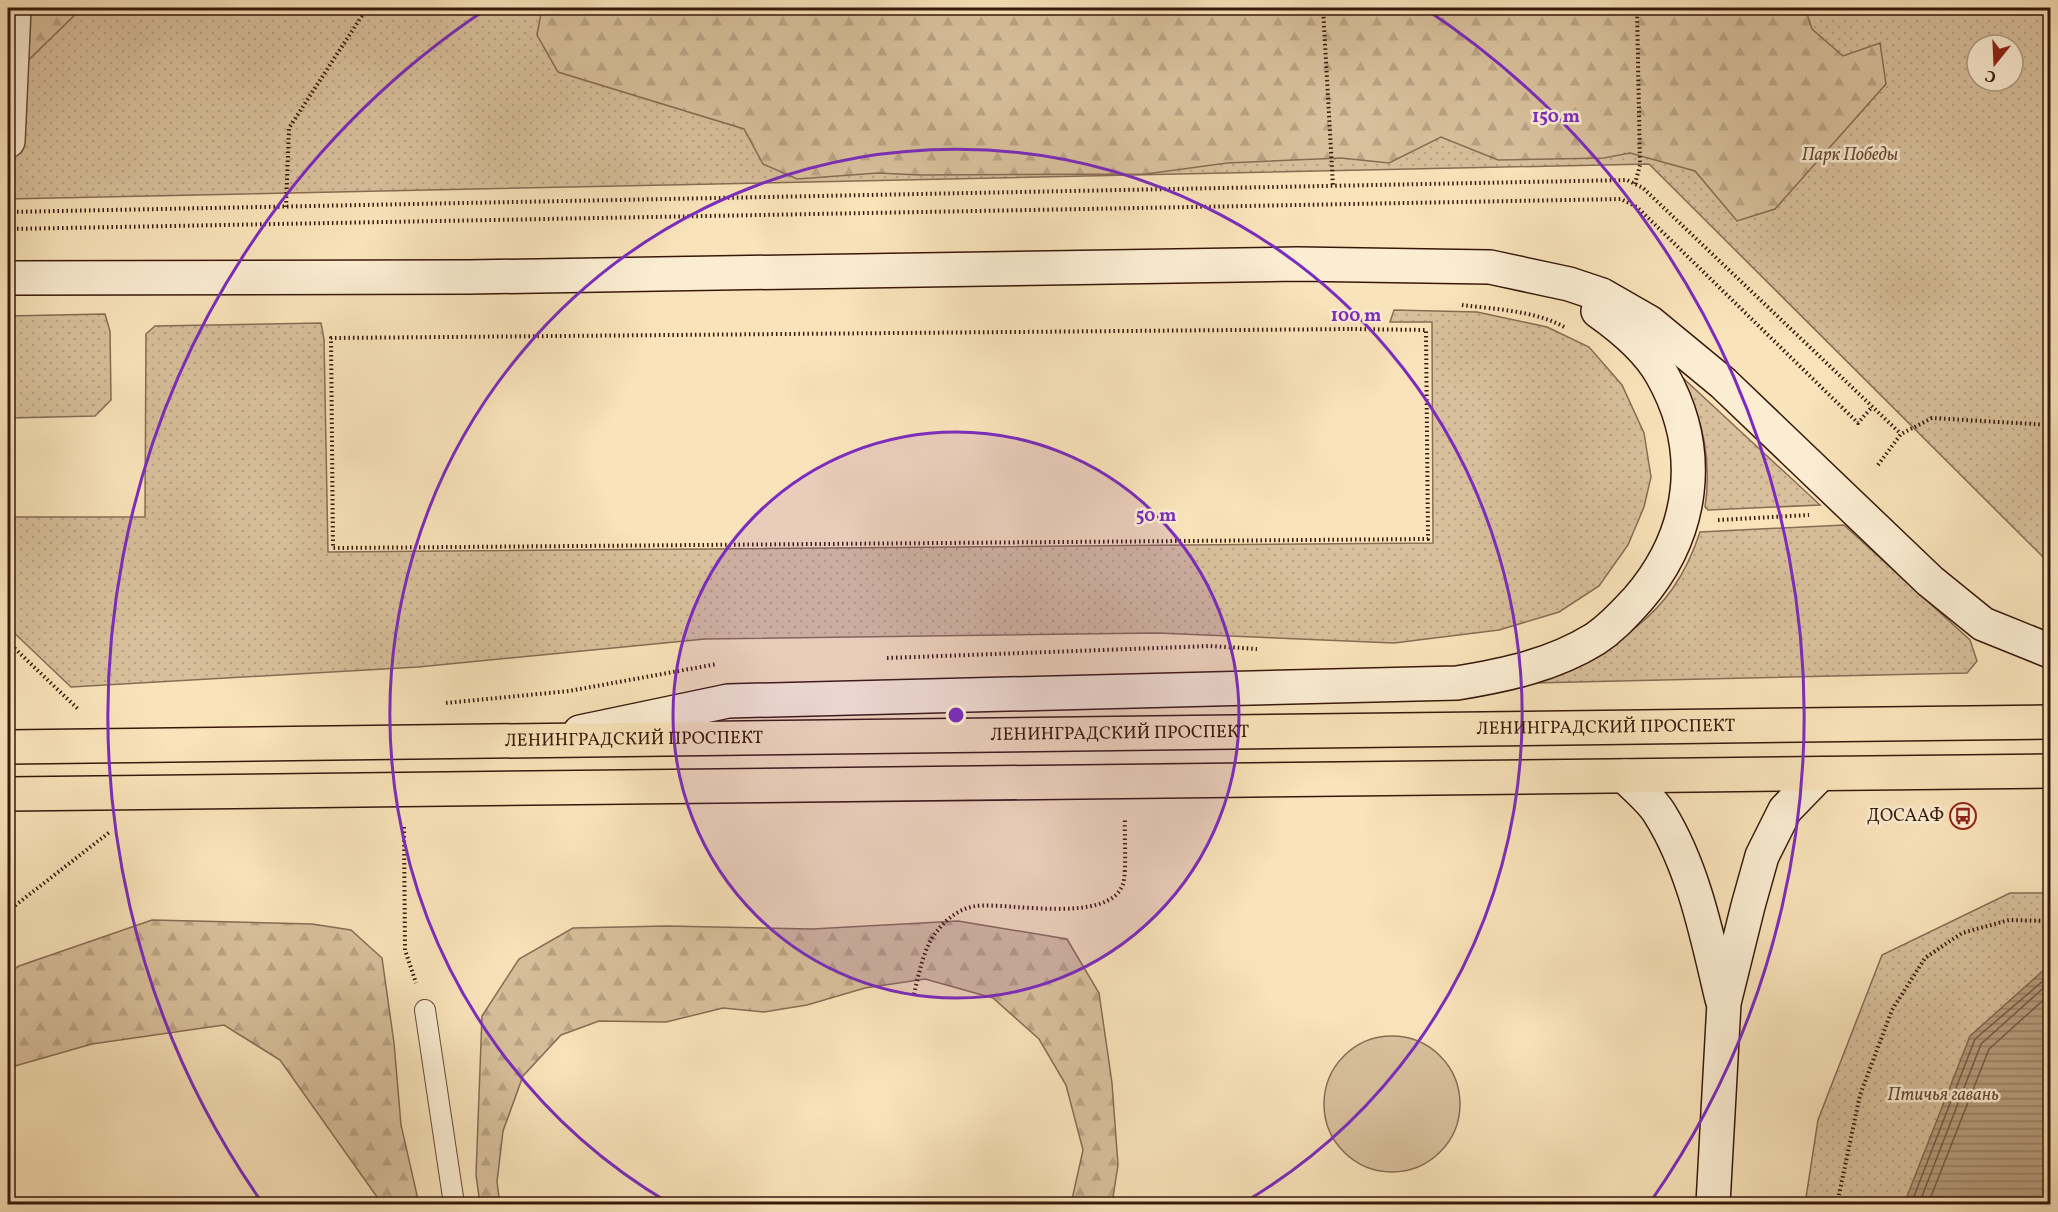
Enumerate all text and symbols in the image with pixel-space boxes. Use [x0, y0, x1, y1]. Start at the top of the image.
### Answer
north arrow [1965, 33, 2025, 93]
text: С [1983, 63, 1999, 87]
text: 150 m [1532, 105, 1580, 130]
park label: Парк Победы [1802, 143, 1898, 168]
text: 100 m [1331, 304, 1381, 329]
text: 50 m [1136, 504, 1176, 529]
centre of rings [946, 705, 966, 725]
street label: ЛЕНИНГРАДСКИЙ ПРОСПЕКТ [1476, 713, 1736, 742]
street label: ЛЕНИНГРАДСКИЙ ПРОСПЕКТ [990, 719, 1250, 747]
street label: ЛЕНИНГРАДСКИЙ ПРОСПЕКТ [504, 725, 764, 753]
bus stop icon: ДОСААФ [1948, 801, 1978, 831]
place label: ДОСААФ [1867, 804, 1944, 829]
park label: Птичья гавань [1887, 1083, 1999, 1108]

